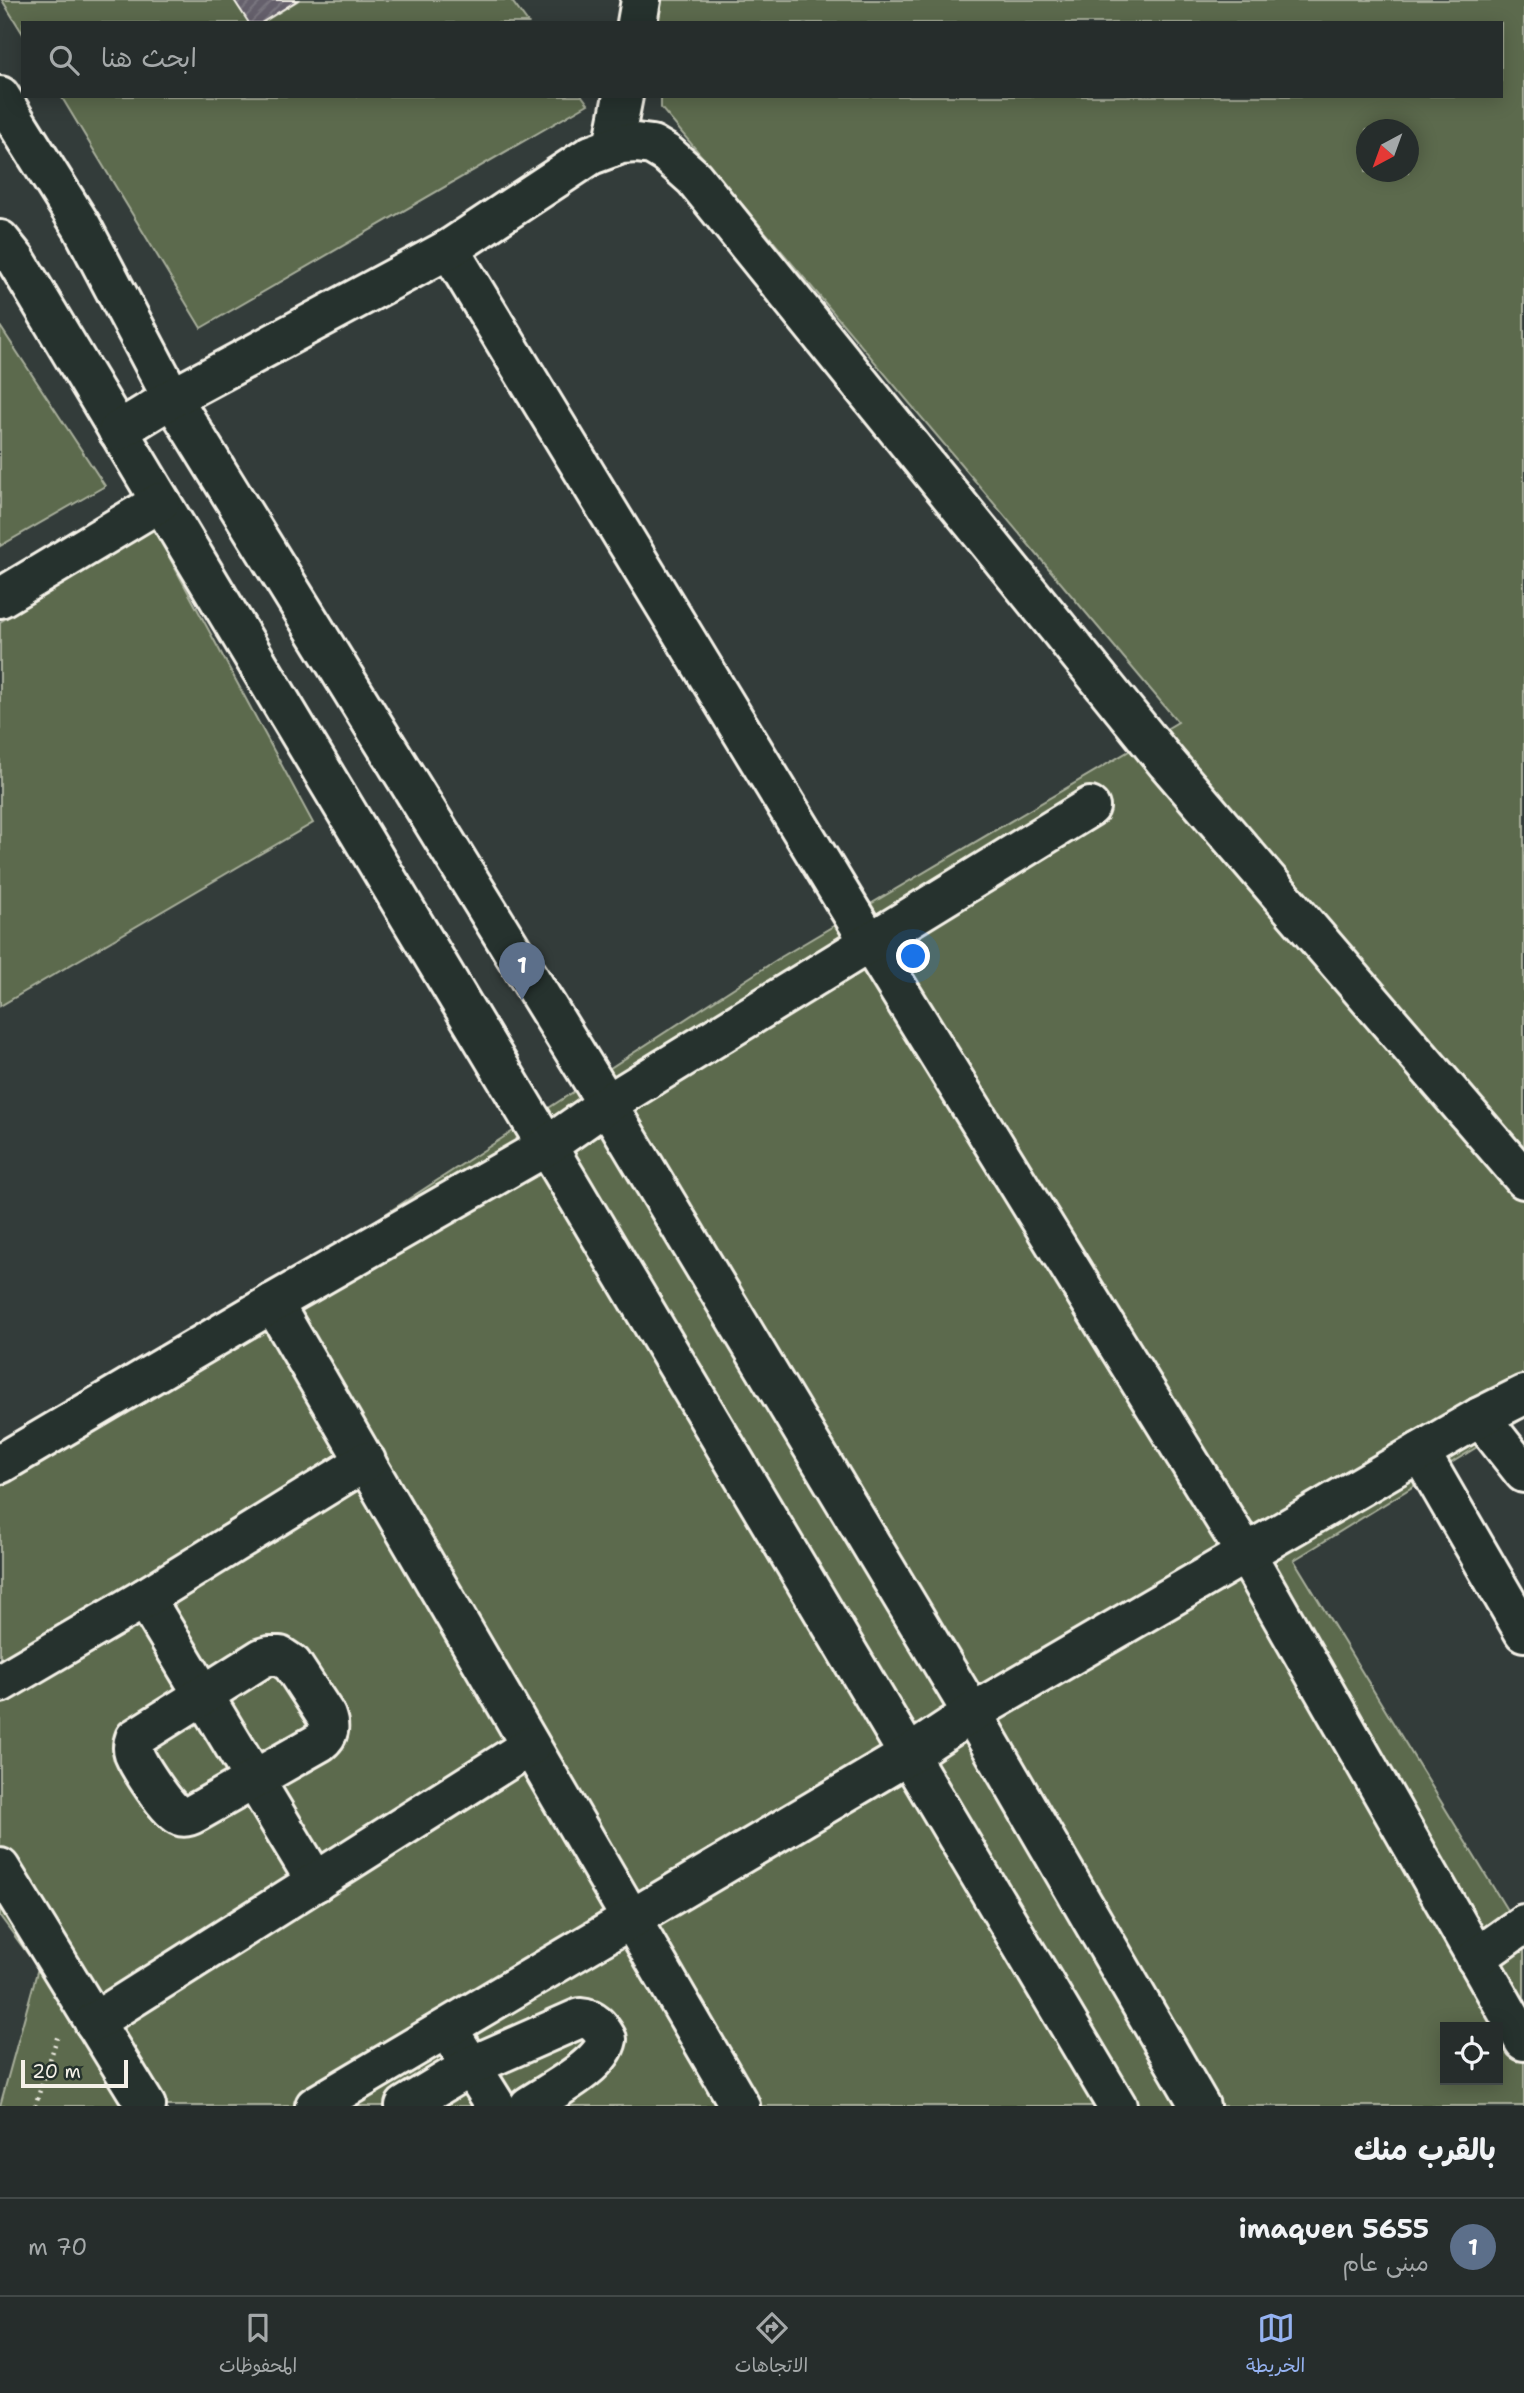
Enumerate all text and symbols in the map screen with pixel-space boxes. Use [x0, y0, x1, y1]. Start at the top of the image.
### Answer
search box [21, 21, 1503, 98]
text: ابحث هنا [101, 40, 197, 75]
icon: search [45, 41, 83, 79]
north arrow [1356, 119, 1419, 182]
your location [896, 939, 930, 973]
pin: 1 [499, 942, 545, 1000]
map controls [1440, 2022, 1503, 2085]
button: locate [1440, 2022, 1503, 2085]
scale bar [21, 2057, 128, 2089]
text: 20 m [32, 2059, 81, 2084]
text: بالقرب منك [1354, 2129, 1496, 2170]
text: imaquen 5655 [1239, 2211, 1429, 2246]
text: 70 m [28, 2232, 87, 2262]
text: 1 [1468, 2232, 1478, 2262]
text: مبنى عام [1342, 2248, 1429, 2278]
tab: المحفوظات [219, 2309, 297, 2382]
tab: الاتجاهات [735, 2309, 808, 2382]
tab: الخريطة [1246, 2309, 1305, 2382]

